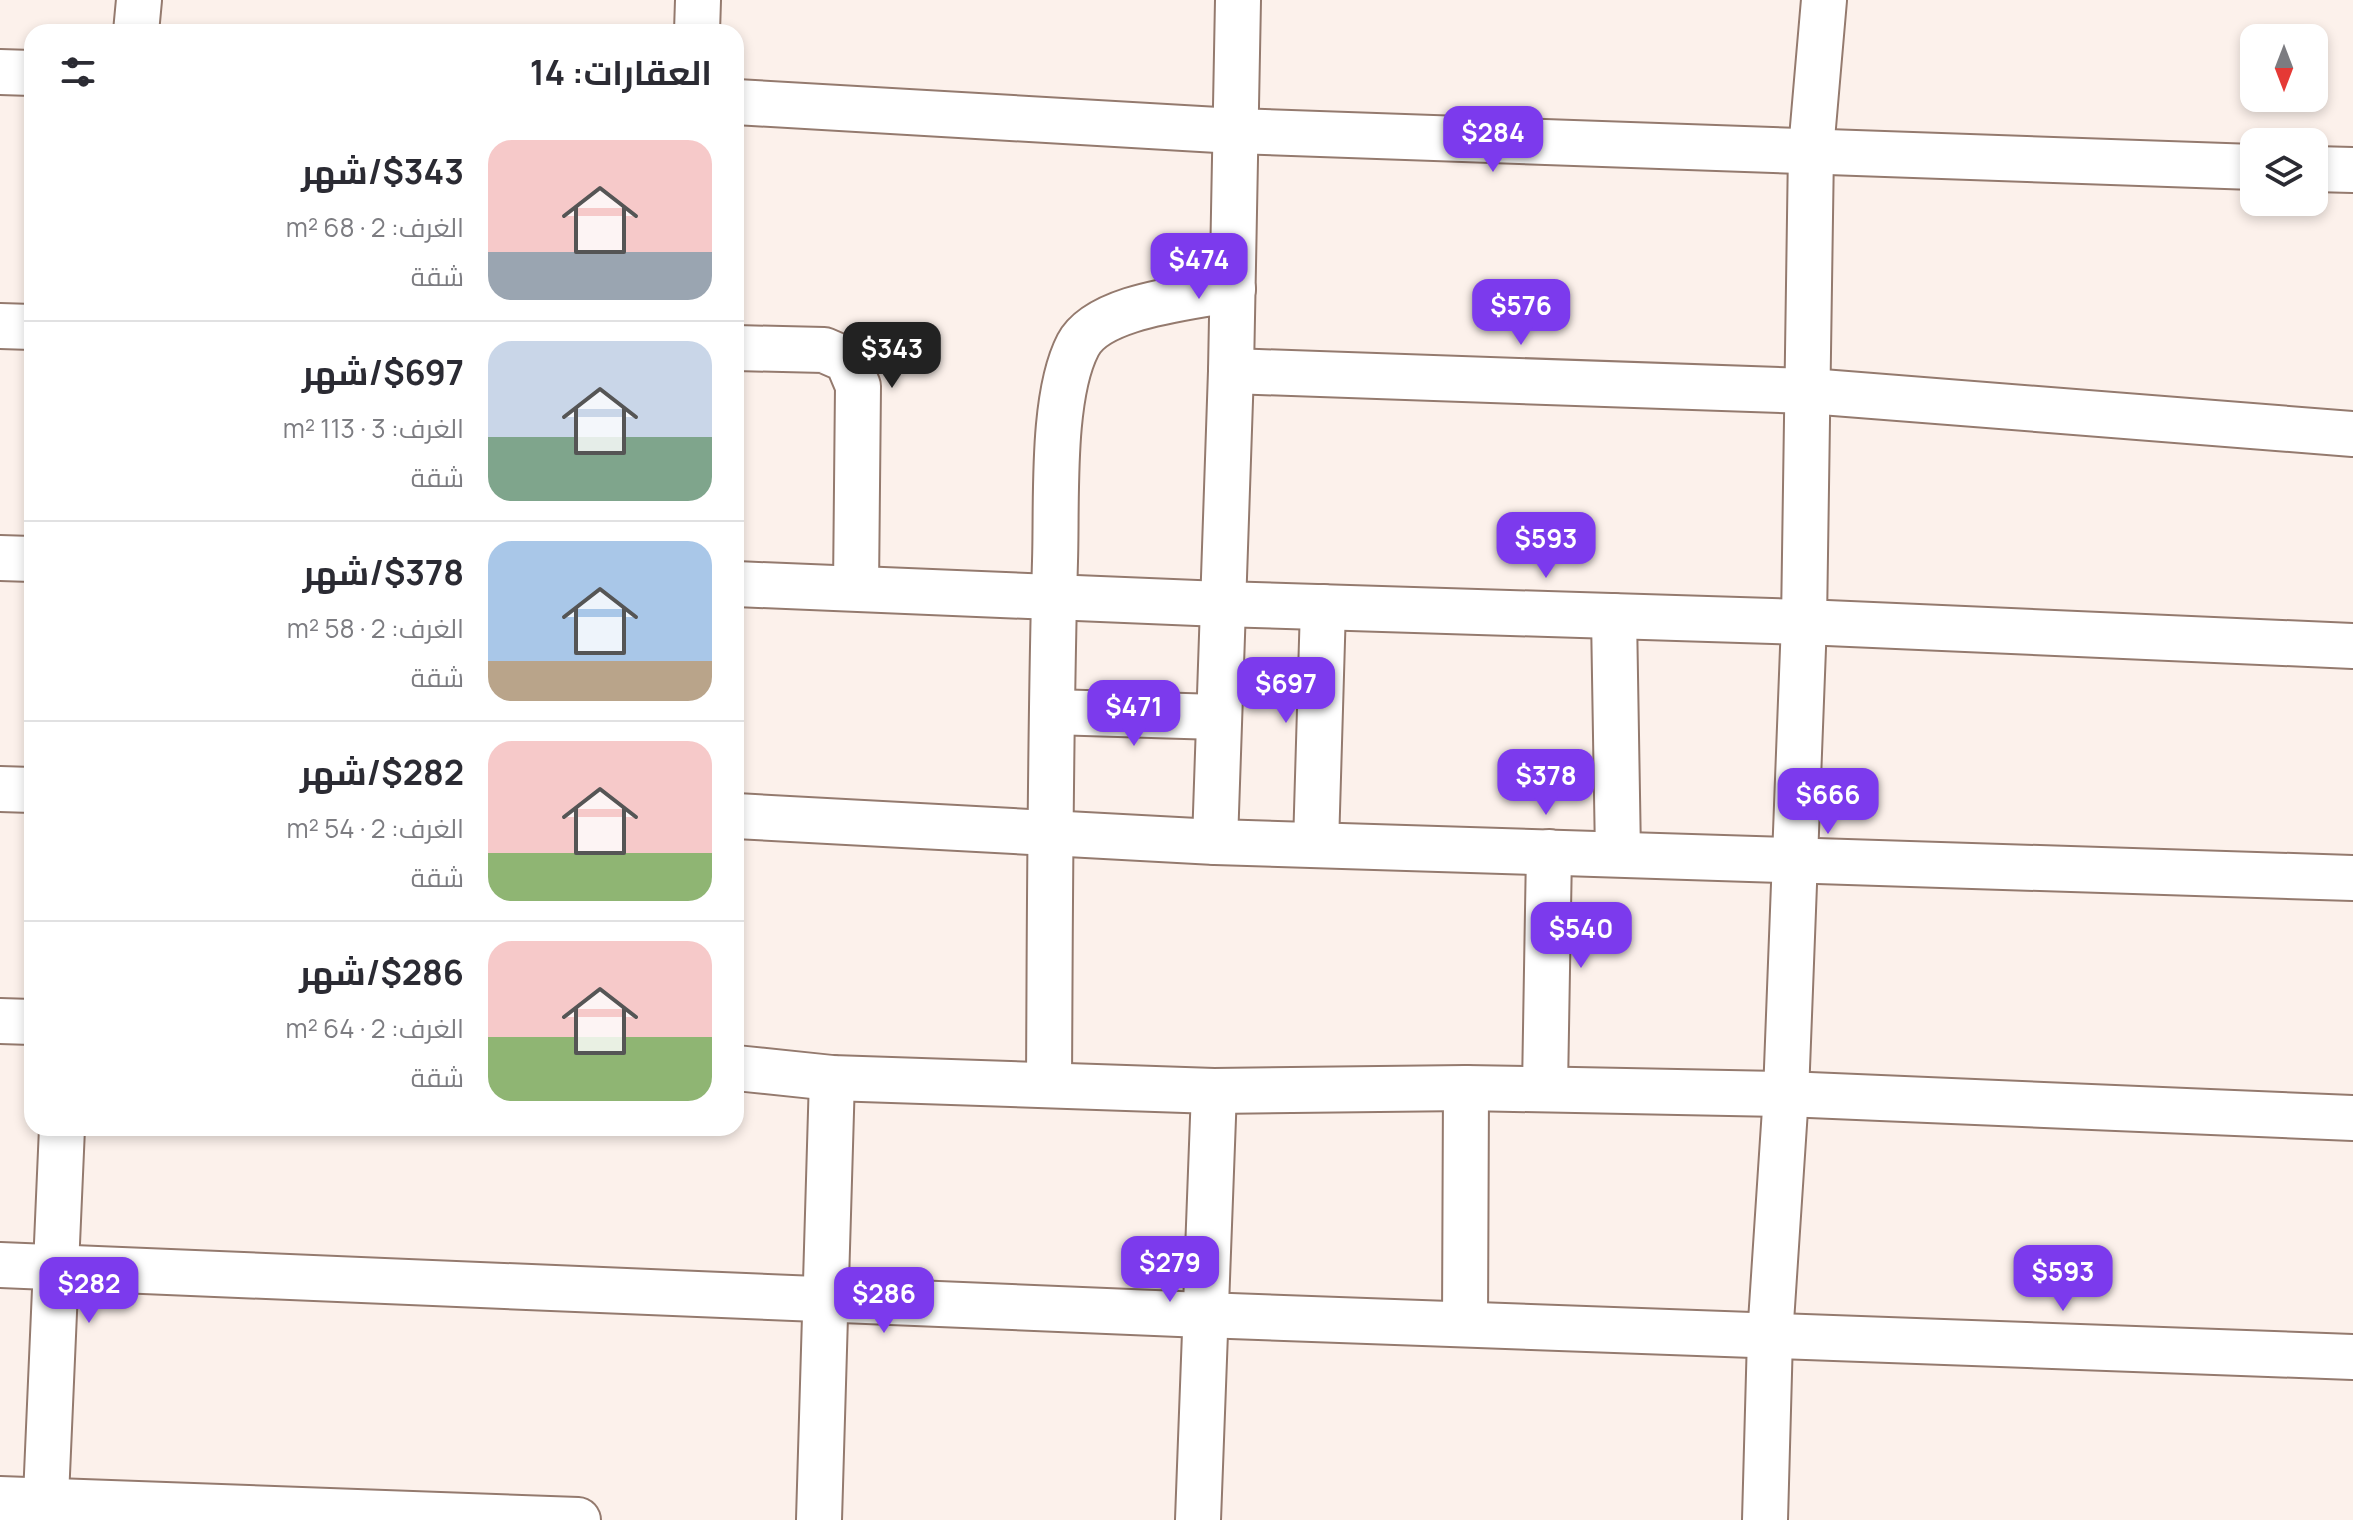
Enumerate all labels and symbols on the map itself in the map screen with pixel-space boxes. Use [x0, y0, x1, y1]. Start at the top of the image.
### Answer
north arrow [2240, 24, 2328, 112]
pin: $284 [1446, 106, 1540, 174]
pin: $474 [1152, 233, 1246, 301]
pin: $576 [1474, 279, 1568, 347]
pin: $343 [845, 322, 939, 390]
pin: $593 [1499, 512, 1593, 580]
pin: $697 [1239, 657, 1333, 725]
pin: $471 [1087, 680, 1181, 748]
pin: $378 [1499, 749, 1593, 817]
pin: $666 [1781, 768, 1875, 836]
pin: $540 [1534, 902, 1628, 970]
pin: $279 [1123, 1236, 1217, 1304]
pin: $593 [2016, 1245, 2110, 1313]
pin: $282 [42, 1257, 136, 1325]
pin: $286 [837, 1267, 931, 1335]

